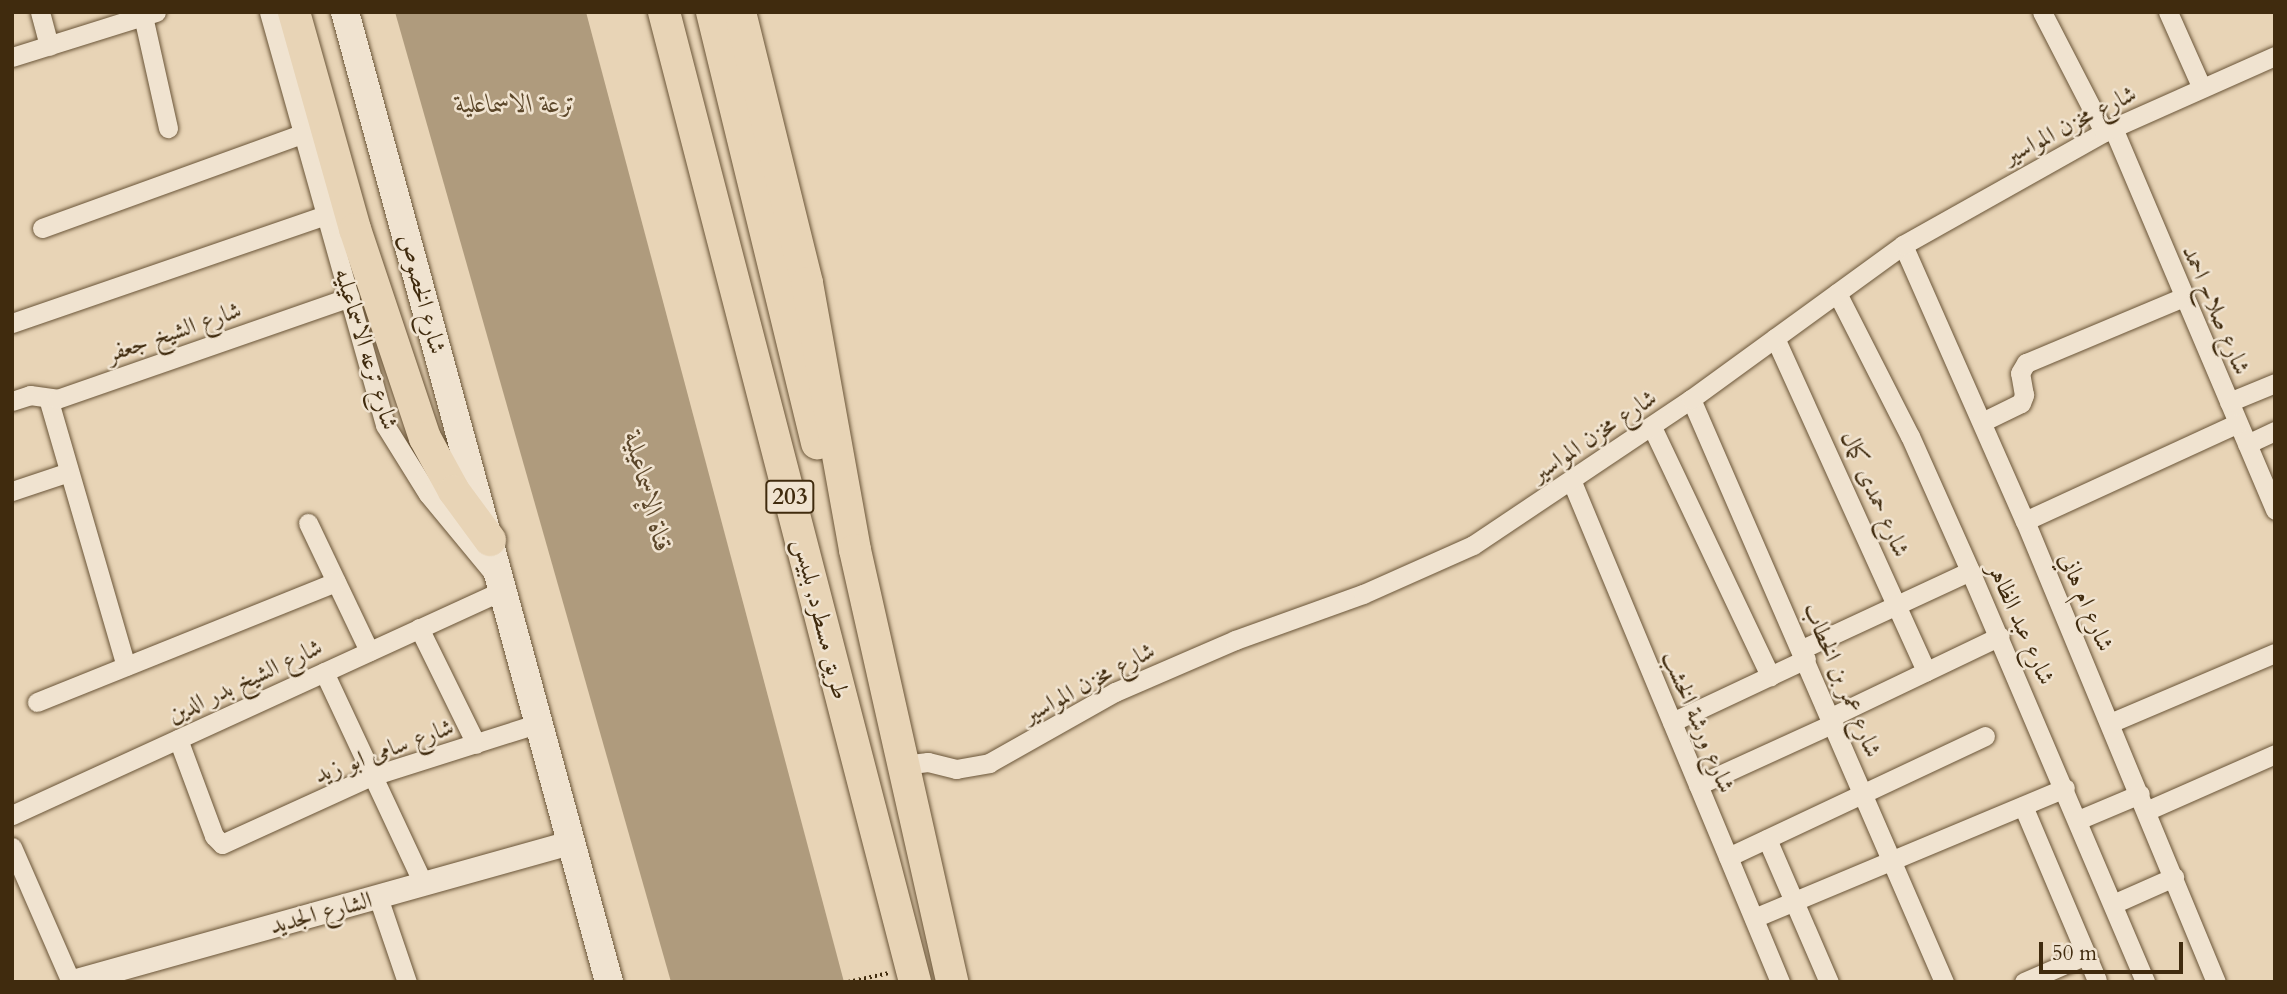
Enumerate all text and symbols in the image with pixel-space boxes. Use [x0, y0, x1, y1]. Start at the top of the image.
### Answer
street label: شارع مخزن المواسير [1999, 79, 2141, 171]
water label: ترعة الاسماعلية [455, 88, 577, 120]
street label: شارع الخصوص [392, 231, 452, 357]
street label: شارع صلاح احمد [2176, 241, 2256, 379]
street label: شارع ترعه الاسماعيليه [328, 265, 404, 433]
street label: شارع الشيخ جعفر [103, 295, 245, 369]
street label: شارع مخزن المواسير [1526, 384, 1662, 488]
street label: شارع حمدى كمال [1834, 426, 1916, 562]
water label: قناة الإسماعيلية [617, 428, 679, 556]
road number: 203 [764, 477, 816, 516]
street label: طريق مسطرد, بلبيس [787, 535, 855, 703]
street label: شارع ام هاني [2052, 548, 2120, 656]
street label: شارع عبد الظاهر [1981, 559, 2061, 689]
street label: شارع عمر بن الخطاب [1796, 598, 1888, 762]
street label: شارع الشيخ بدر الدين [163, 633, 327, 729]
street label: شارع مخزن المواسير [1018, 636, 1160, 730]
street label: شارع ورشة الخشب [1655, 647, 1741, 797]
street label: شارع سامى ابو زيد [310, 712, 458, 790]
street label: الشارع الجديد [267, 886, 375, 940]
scale bar [2042, 928, 2186, 972]
text: 50 m [2052, 939, 2097, 968]

